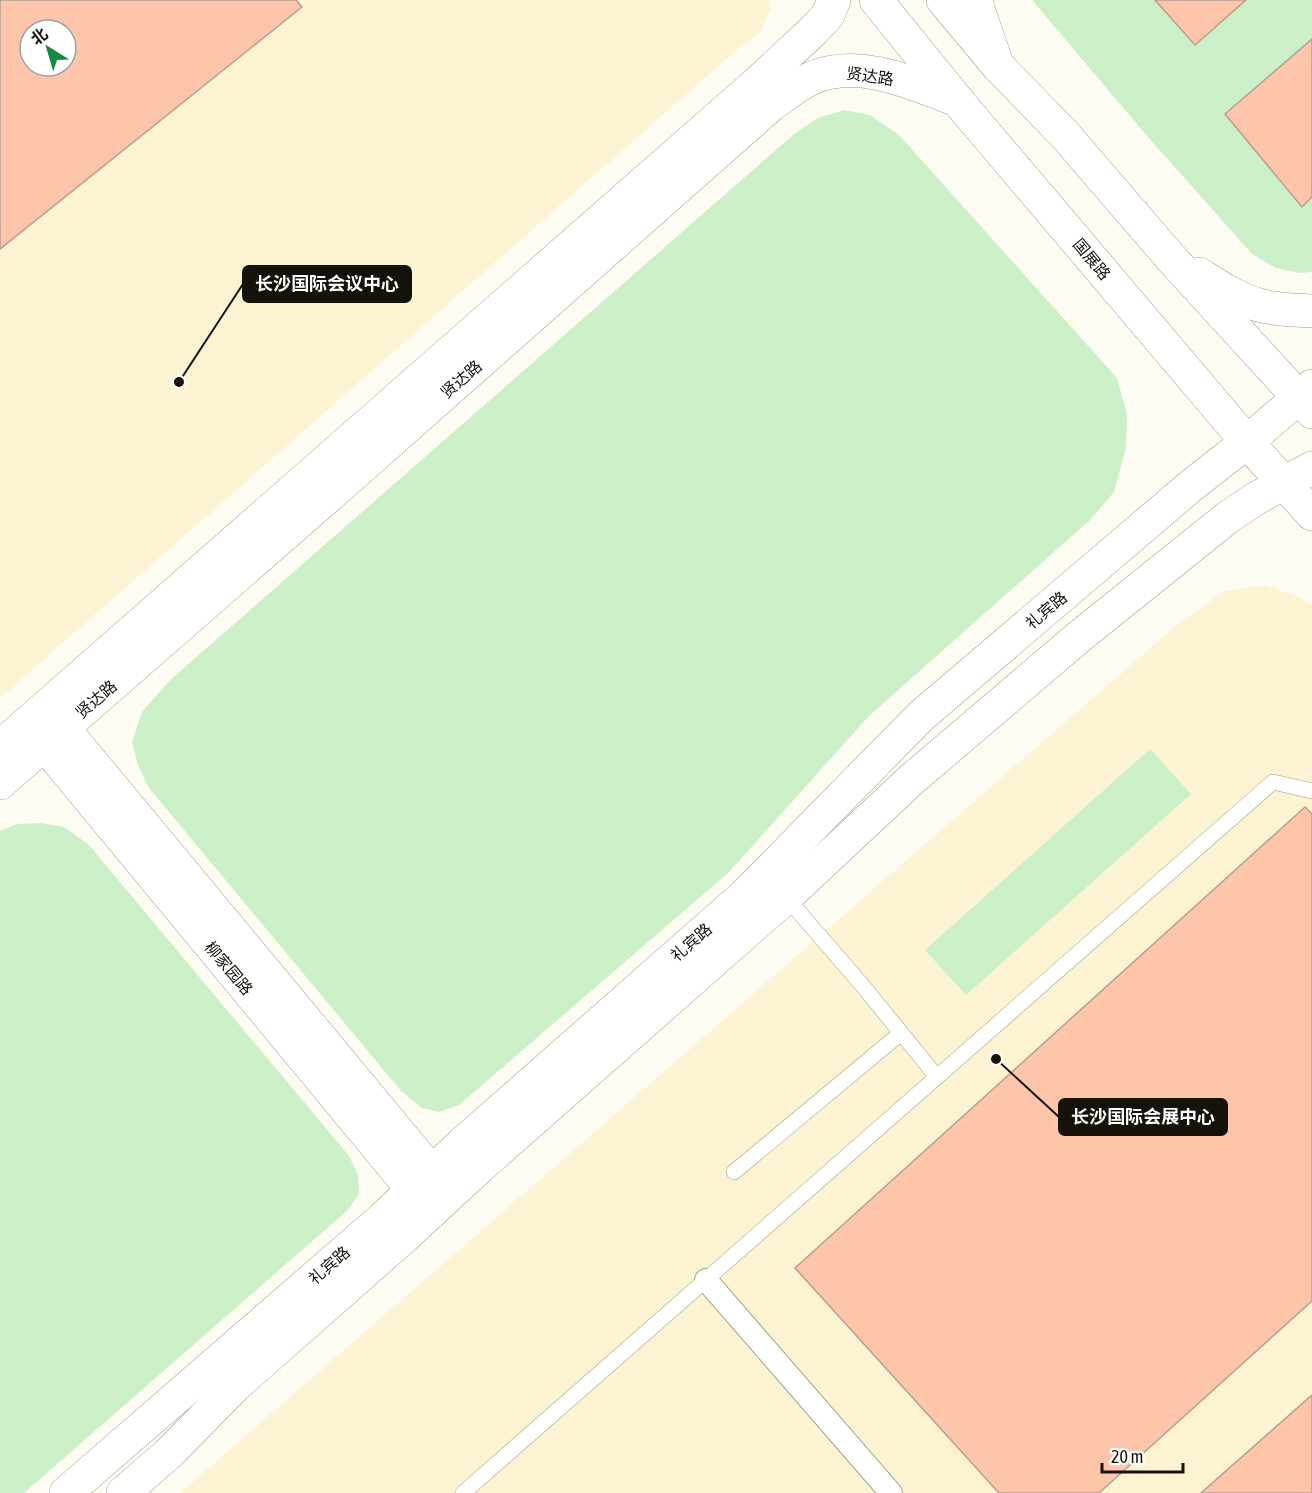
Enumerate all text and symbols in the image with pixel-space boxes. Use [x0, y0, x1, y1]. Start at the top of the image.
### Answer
north arrow [18, 18, 78, 78]
text: 北 [27, 24, 51, 48]
street label: 贤达路 [845, 64, 895, 88]
street label: 国展路 [1070, 235, 1114, 283]
callout: 长沙国际会议中心 [243, 266, 411, 302]
text: 长沙国际会议中心 [255, 273, 399, 294]
street label: 贤达路 [437, 356, 485, 402]
street label: 礼宾路 [1022, 588, 1070, 632]
street label: 贤达路 [72, 676, 120, 722]
street label: 礼宾路 [667, 919, 715, 965]
street label: 柳家园路 [202, 938, 256, 998]
callout: 长沙国际会展中心 [1059, 1099, 1227, 1135]
text: 长沙国际会展中心 [1071, 1106, 1215, 1127]
street label: 礼宾路 [305, 1242, 353, 1288]
scale bar [1102, 1436, 1183, 1474]
text: 20 m [1111, 1446, 1143, 1467]

